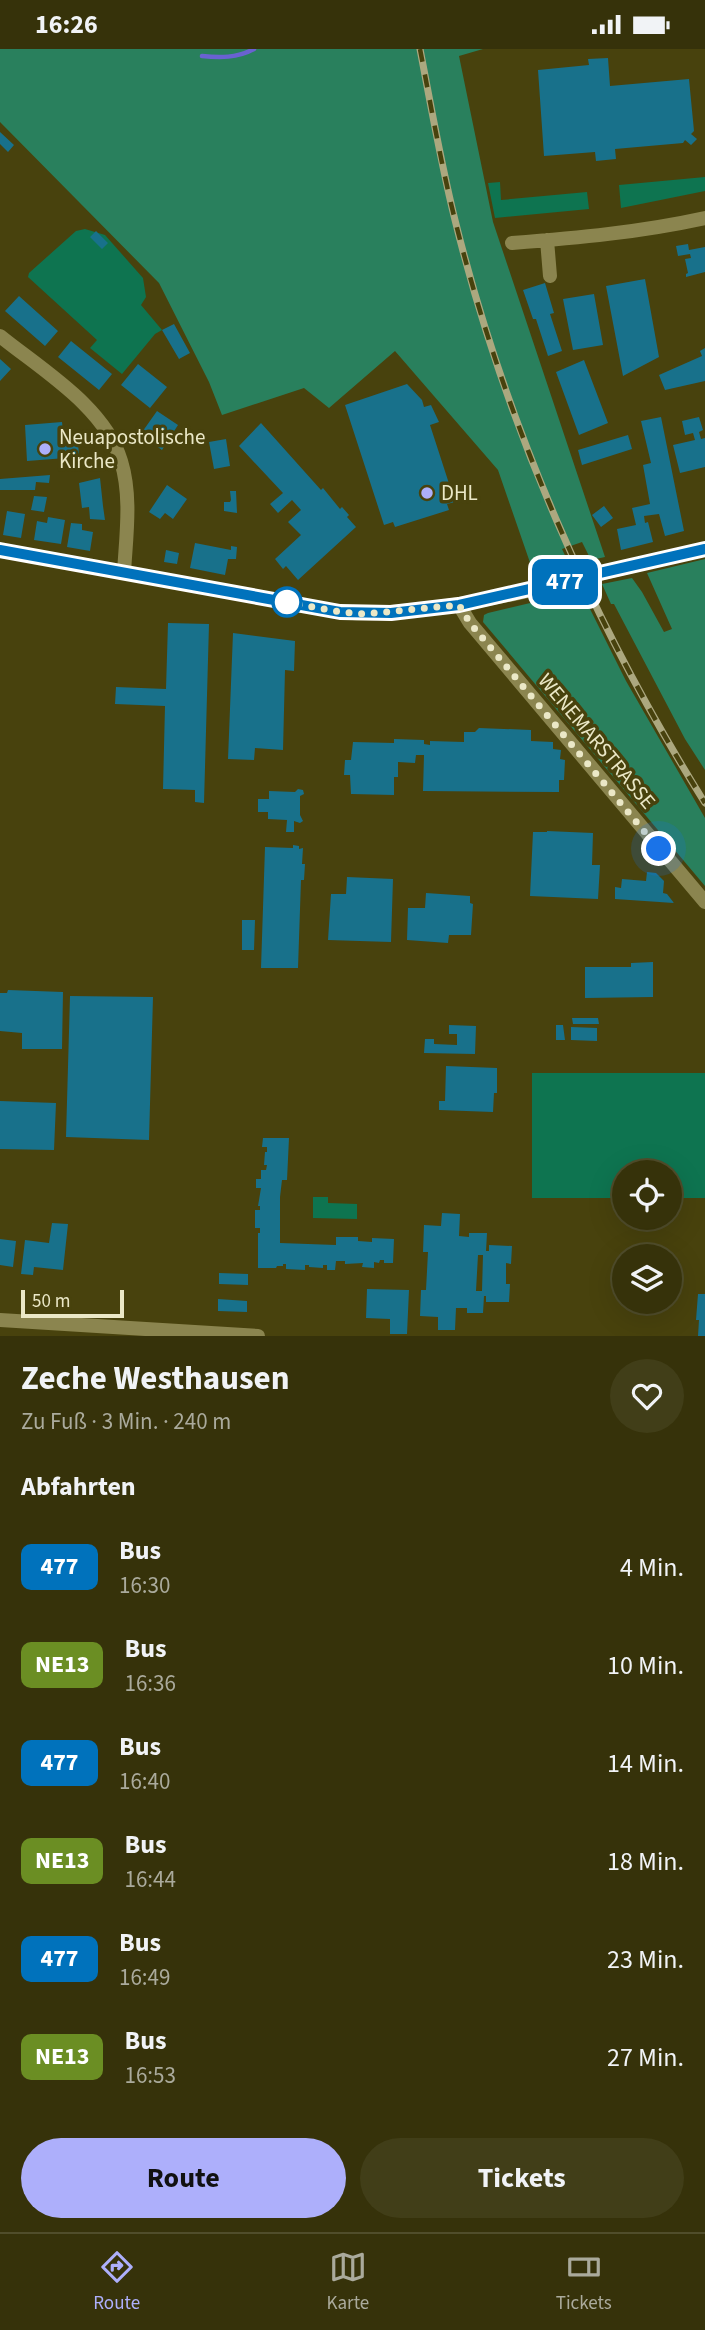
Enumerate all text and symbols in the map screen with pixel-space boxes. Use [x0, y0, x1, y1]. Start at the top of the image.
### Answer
text: 16:26 [35, 6, 98, 43]
place label: Neuapostolische Kirche [59, 422, 205, 476]
marker: Neuapostolische Kirche [37, 441, 53, 457]
place label: DHL [441, 478, 478, 508]
marker: DHL [419, 485, 435, 501]
line badge: 477 [525, 559, 605, 605]
text: 477 [546, 564, 584, 599]
unlabelled marker [272, 587, 302, 617]
street label: WENEMARSTRASSE [531, 667, 663, 815]
your location [641, 831, 676, 866]
map controls [612, 1160, 682, 1314]
button: locate [612, 1160, 682, 1230]
button: layers [612, 1244, 682, 1314]
scale bar [21, 1287, 124, 1319]
text: 50 m [32, 1288, 70, 1315]
text: Zeche Westhausen [21, 1355, 290, 1402]
button: heart [610, 1359, 684, 1433]
text: Zu Fuß · 3 Min. · 240 m [21, 1405, 231, 1438]
text: Abfahrten [21, 1468, 136, 1505]
text: Bus [119, 1532, 161, 1569]
text: 477 [40, 1549, 79, 1584]
text: 4 Min. [620, 1549, 684, 1586]
text: 16:30 [119, 1569, 170, 1602]
text: Bus [124, 1630, 167, 1667]
text: NE13 [35, 1647, 89, 1682]
text: 10 Min. [607, 1647, 684, 1684]
text: 16:36 [124, 1667, 176, 1700]
text: Bus [119, 1728, 161, 1765]
text: 477 [40, 1745, 79, 1780]
text: 14 Min. [607, 1745, 684, 1782]
text: 16:40 [119, 1765, 170, 1798]
text: Bus [124, 1826, 167, 1863]
text: NE13 [35, 1843, 89, 1878]
text: 18 Min. [607, 1843, 684, 1880]
text: 16:44 [124, 1863, 176, 1896]
text: Bus [119, 1924, 161, 1961]
text: 477 [40, 1941, 79, 1976]
text: 23 Min. [607, 1941, 684, 1978]
text: 16:49 [119, 1961, 170, 1994]
text: Bus [124, 2022, 167, 2059]
text: NE13 [35, 2039, 89, 2074]
text: 27 Min. [607, 2039, 684, 2076]
text: 16:53 [124, 2059, 176, 2092]
button: Route [21, 2138, 346, 2218]
button: Tickets [360, 2138, 684, 2218]
tab: Route [93, 2248, 140, 2317]
tab: Karte [327, 2248, 369, 2317]
tab: Tickets [556, 2248, 612, 2317]

